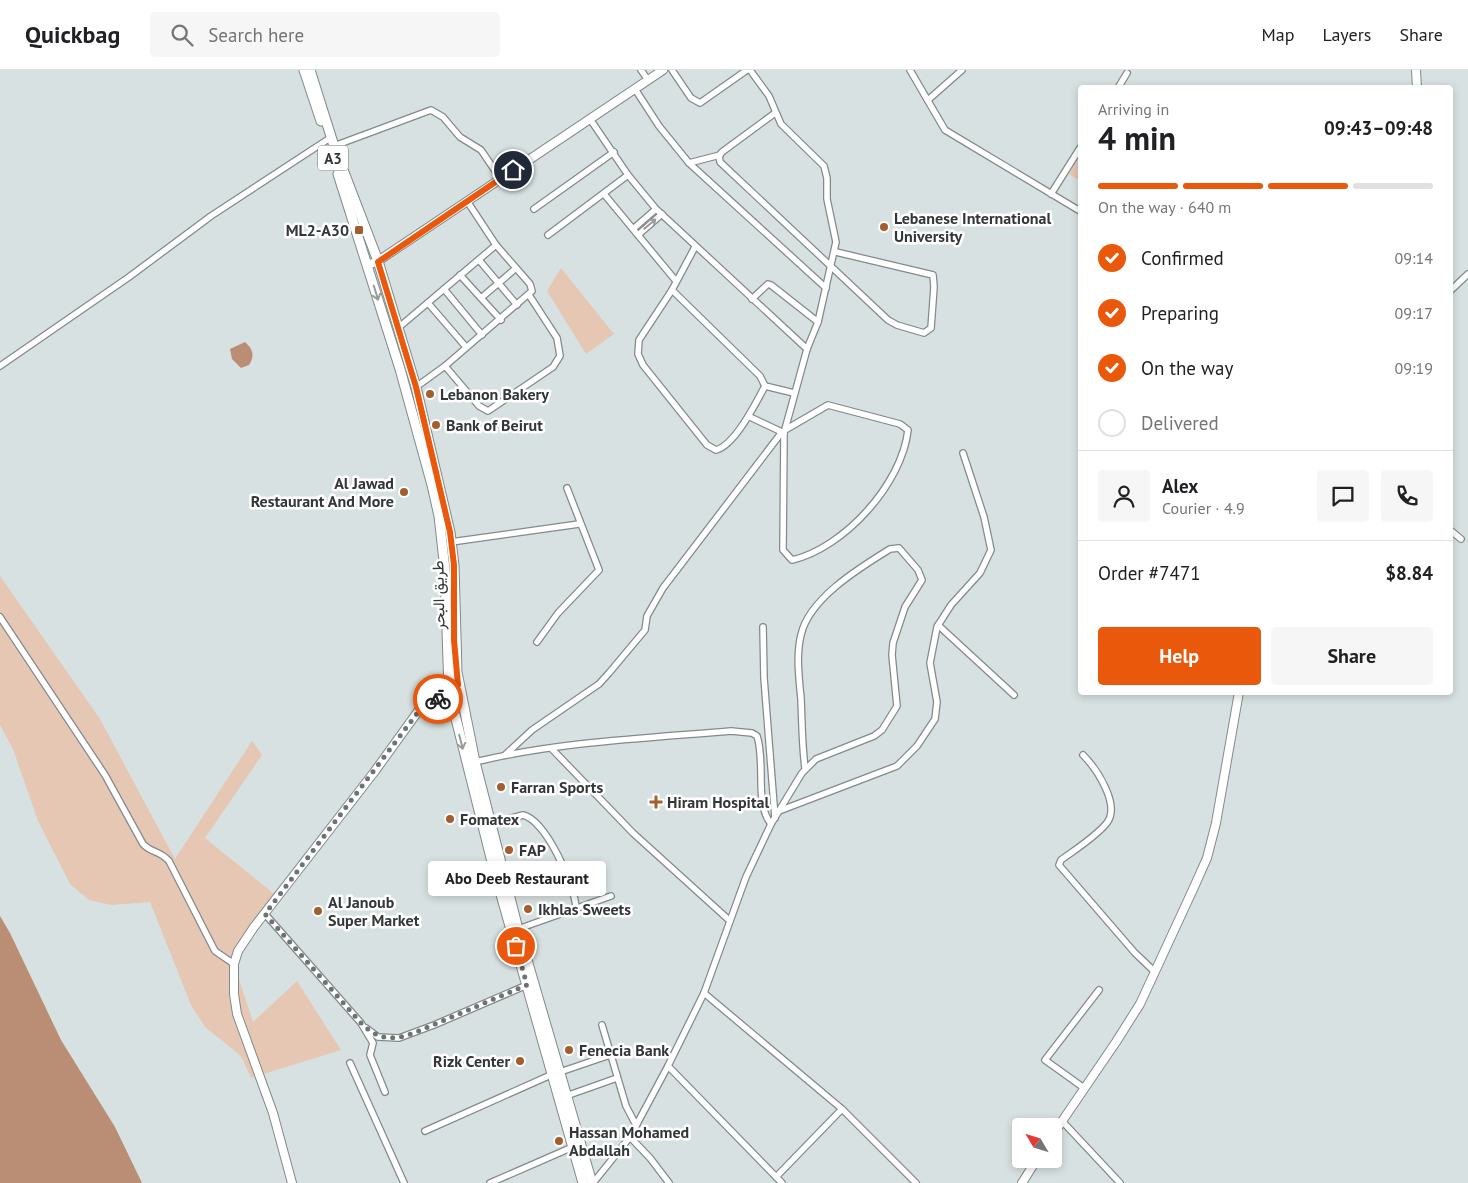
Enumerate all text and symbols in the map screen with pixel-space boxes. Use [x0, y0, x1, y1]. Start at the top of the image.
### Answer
search box [150, 12, 500, 57]
text: Quickbag [25, 19, 120, 50]
icon: search [168, 21, 196, 49]
text: Search here [208, 23, 304, 47]
text: Map [1262, 23, 1294, 46]
text: Layers [1322, 23, 1371, 46]
text: Share [1399, 23, 1443, 46]
text: Arriving in [1098, 99, 1169, 119]
text: 09:43–09:48 [1324, 116, 1433, 140]
text: 4 min [1098, 117, 1176, 159]
road number: A3 [318, 146, 348, 170]
pin [492, 149, 534, 191]
icon: home [499, 156, 527, 184]
text: On the way · 640 m [1098, 197, 1231, 217]
place label: Lebanese International University [894, 208, 1051, 246]
one-way arrow [643, 219, 656, 230]
place label: ML2-A30 [286, 220, 349, 240]
marker: Lebanese International University [878, 221, 890, 233]
marker: ML2-A30 [353, 224, 365, 236]
icon: check [1098, 244, 1126, 272]
text: Confirmed [1141, 246, 1224, 270]
text: 09:14 [1395, 248, 1433, 268]
one-way arrow [372, 285, 382, 301]
icon: check [1098, 299, 1126, 327]
text: Preparing [1141, 301, 1219, 325]
text: 09:17 [1395, 303, 1433, 323]
icon: check [1098, 354, 1126, 382]
text: On the way [1141, 356, 1233, 380]
text: 09:19 [1395, 358, 1433, 378]
place label: Lebanon Bakery [440, 384, 549, 404]
marker: Lebanon Bakery [424, 388, 436, 400]
text: Delivered [1141, 411, 1219, 435]
place label: Bank of Beirut [446, 415, 543, 435]
marker: Bank of Beirut [430, 419, 442, 431]
button: person [1098, 470, 1150, 522]
button: chat [1317, 470, 1369, 522]
button: phone [1381, 470, 1433, 522]
place label: Al Jawad Restaurant And More [251, 473, 394, 511]
text: Alex [1162, 474, 1198, 498]
marker: Al Jawad Restaurant And More [398, 486, 410, 498]
text: Courier · 4.9 [1162, 498, 1245, 518]
street label: طريق البحر [427, 560, 450, 631]
text: Order #7471 [1098, 561, 1201, 585]
text: $8.84 [1385, 561, 1433, 585]
button: Help [1098, 627, 1261, 685]
button: Share [1271, 627, 1433, 685]
courier [413, 674, 463, 724]
icon: bike [424, 685, 452, 713]
one-way arrow [457, 734, 466, 750]
place label: Farran Sports [511, 777, 603, 797]
marker: Farran Sports [495, 781, 507, 793]
place label: Hiram Hospital [667, 792, 769, 812]
marker: Hiram Hospital [649, 795, 663, 809]
place label: Fomatex [460, 809, 520, 829]
marker: Fomatex [444, 813, 456, 825]
place label: FAP [519, 840, 546, 860]
marker: FAP [503, 844, 515, 856]
callout: Abo Deeb Restaurant [427, 861, 605, 896]
text: Abo Deeb Restaurant [445, 868, 589, 888]
place label: Al Janoub Super Market [328, 892, 420, 930]
place label: Ikhlas Sweets [538, 899, 631, 919]
marker: Ikhlas Sweets [522, 903, 534, 915]
marker: Al Janoub Super Market [312, 905, 324, 917]
pin [495, 925, 537, 967]
icon: bag [502, 932, 530, 960]
place label: Fenecia Bank [579, 1040, 669, 1060]
marker: Fenecia Bank [563, 1044, 575, 1056]
place label: Rizk Center [433, 1051, 510, 1071]
marker: Rizk Center [514, 1055, 526, 1067]
north arrow [1012, 1118, 1062, 1168]
map controls [1012, 1118, 1062, 1168]
place label: Hassan Mohamed Abdallah [569, 1122, 689, 1160]
marker: Hassan Mohamed Abdallah [553, 1135, 565, 1147]

